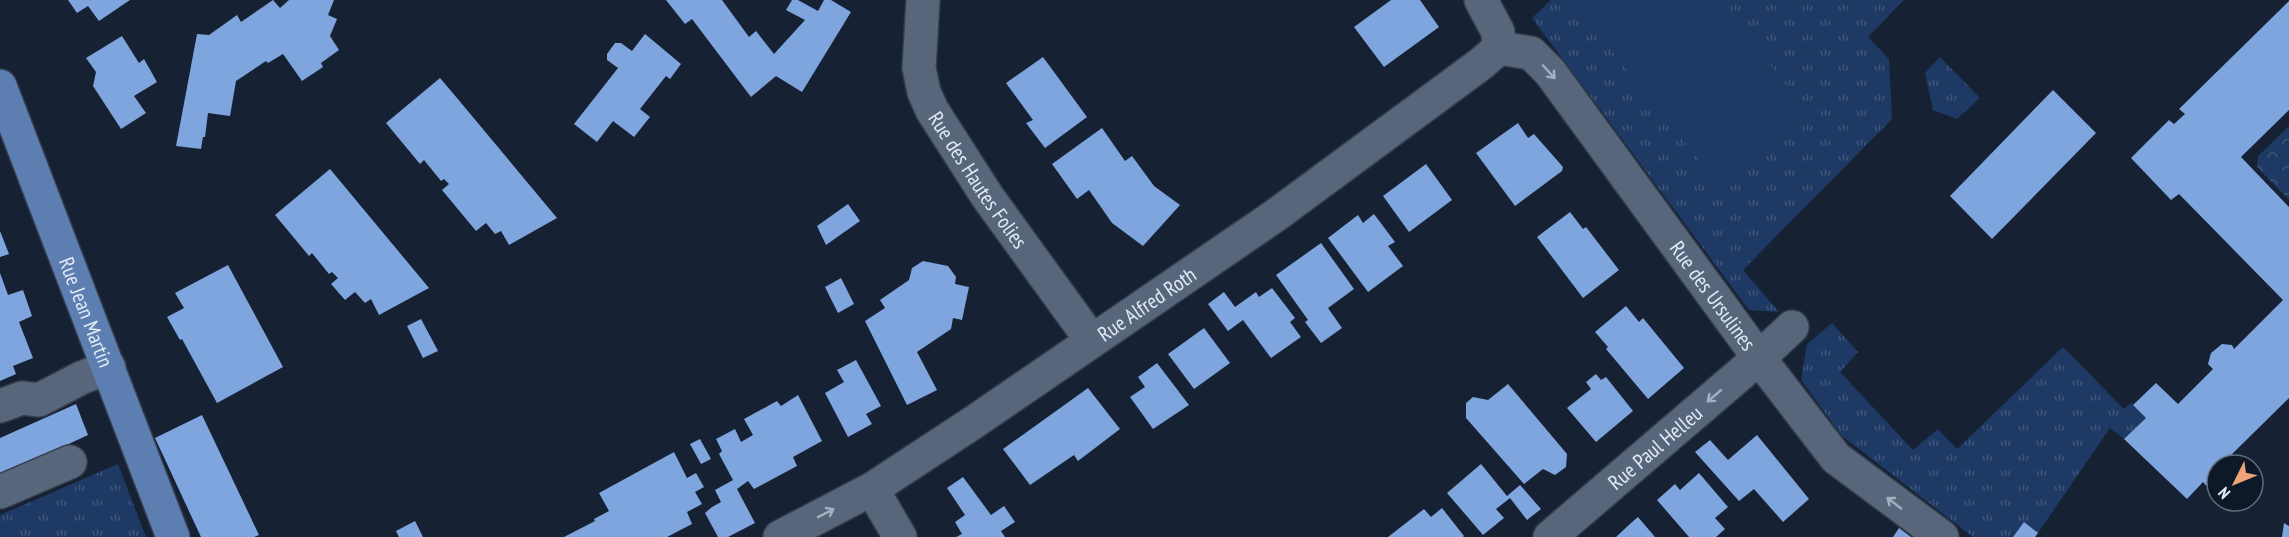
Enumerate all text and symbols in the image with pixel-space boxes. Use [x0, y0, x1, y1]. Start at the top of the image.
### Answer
one-way arrow [1542, 64, 1556, 79]
street label: Rue des Hautes Folies [923, 106, 1034, 254]
street label: Rue des Ursulines [1664, 235, 1762, 356]
street label: Rue Jean Martin [53, 253, 120, 371]
street label: Rue Alfred Roth [1092, 261, 1201, 347]
one-way arrow [1706, 390, 1722, 403]
street label: Rue Paul Helleu [1602, 399, 1708, 495]
north arrow [2205, 453, 2265, 513]
text: N [2214, 483, 2234, 503]
one-way arrow [1887, 497, 1903, 510]
one-way arrow [816, 507, 834, 518]

